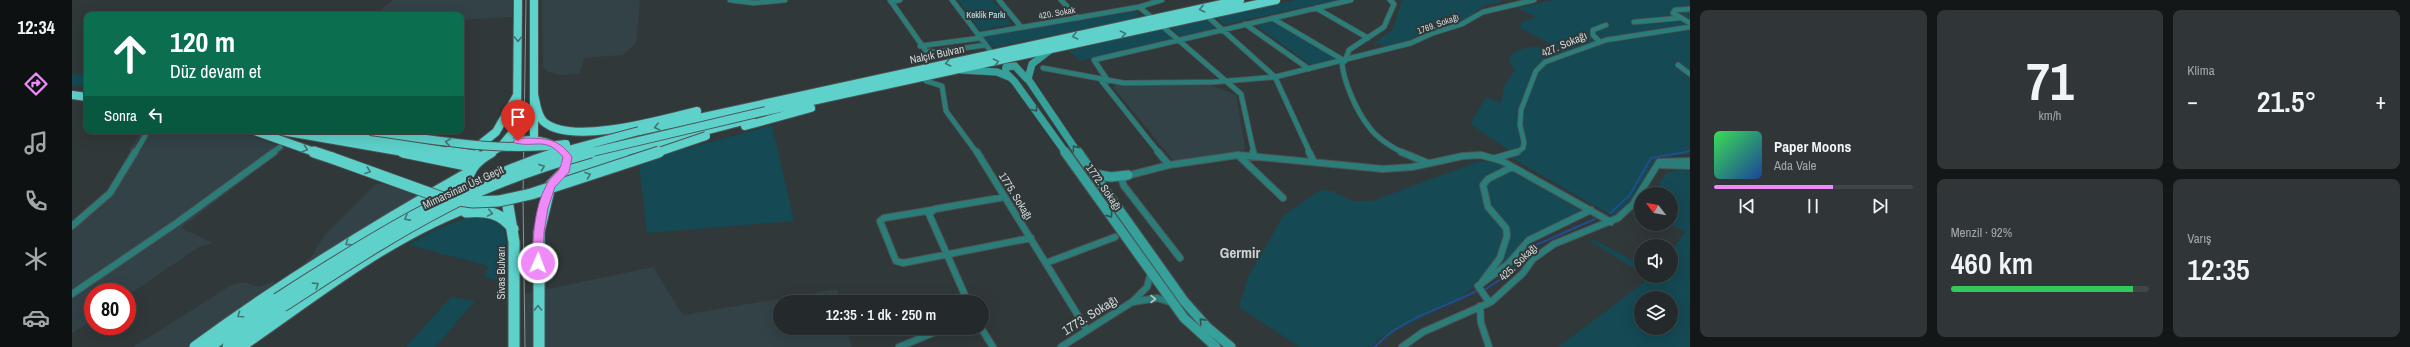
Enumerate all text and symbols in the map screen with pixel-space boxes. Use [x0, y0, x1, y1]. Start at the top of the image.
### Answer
street label: 420. Sokak [1038, 4, 1077, 22]
one-way arrow [1199, 4, 1205, 12]
park label: Keklik Parkı [966, 9, 1006, 21]
street label: 1769. Sokağı [1416, 11, 1460, 37]
text: 12:34 [17, 15, 55, 40]
text: 120 m [170, 23, 235, 61]
icon: ahead [104, 28, 156, 80]
street label: 427. Sokağı [1539, 28, 1589, 60]
one-way arrow [1120, 30, 1126, 38]
one-way arrow [1072, 31, 1078, 39]
one-way arrow [513, 36, 522, 42]
street label: Nalçık Bulvarı [908, 41, 966, 67]
text: 71 [2026, 46, 2074, 116]
one-way arrow [945, 58, 951, 66]
one-way arrow [993, 58, 999, 66]
text: Düz devam et [170, 59, 261, 84]
text: Klima [2187, 62, 2215, 79]
icon: directions [22, 70, 50, 98]
text: 21.5° [2257, 81, 2317, 121]
text: − [2187, 86, 2198, 116]
text: + [2375, 86, 2386, 116]
pin [501, 100, 535, 141]
icon: left [145, 104, 167, 126]
text: Sonra [104, 105, 137, 126]
one-way arrow [1030, 105, 1038, 112]
icon: arrive [507, 106, 529, 128]
text: km/h [2038, 107, 2062, 124]
one-way arrow [654, 123, 660, 131]
icon: music [22, 129, 50, 157]
text: Paper Moons [1774, 136, 1851, 157]
one-way arrow [445, 138, 451, 147]
one-way arrow [301, 144, 308, 152]
one-way arrow [1073, 145, 1080, 152]
text: Ada Vale [1774, 157, 1816, 174]
street label: 1772. Sokağı [1083, 161, 1125, 213]
street label: Mimarsinan Üst Geçit [420, 162, 506, 212]
one-way arrow [538, 163, 545, 171]
one-way arrow [365, 167, 372, 175]
street label: 1775. Sokağı [996, 170, 1036, 222]
one-way arrow [584, 172, 591, 180]
icon: phone [22, 187, 50, 215]
north arrow [1634, 187, 1678, 231]
map controls [1634, 187, 1678, 335]
icon: previous [1736, 195, 1758, 217]
icon: pause [1802, 195, 1824, 217]
icon: next [1869, 195, 1891, 217]
one-way arrow [487, 208, 494, 216]
one-way arrow [1105, 211, 1113, 218]
one-way arrow [404, 214, 411, 221]
text: Menzil · 92% [1951, 224, 2012, 241]
text: Varış [2187, 230, 2211, 247]
one-way arrow [345, 238, 352, 245]
button: sound [1634, 239, 1678, 283]
street label: 425. Sokağı [1496, 240, 1540, 284]
position arrow [517, 242, 559, 284]
district label: Germir [1220, 242, 1260, 263]
text: 460 km [1951, 243, 2033, 283]
icon: climate [22, 245, 50, 273]
street label: Sivas Bulvarı [494, 246, 508, 300]
text: 12:35 [2187, 249, 2250, 289]
one-way arrow [312, 282, 319, 290]
speed limit sign: 80 [84, 283, 136, 335]
street label: 1773. Sokağı [1059, 291, 1121, 339]
button: layers [1634, 291, 1678, 335]
one-way arrow [1150, 295, 1156, 303]
icon: car [22, 304, 50, 332]
text: 12:35 · 1 dk · 250 m [826, 304, 936, 325]
one-way arrow [534, 305, 542, 311]
one-way arrow [237, 310, 244, 317]
one-way arrow [1200, 318, 1207, 325]

